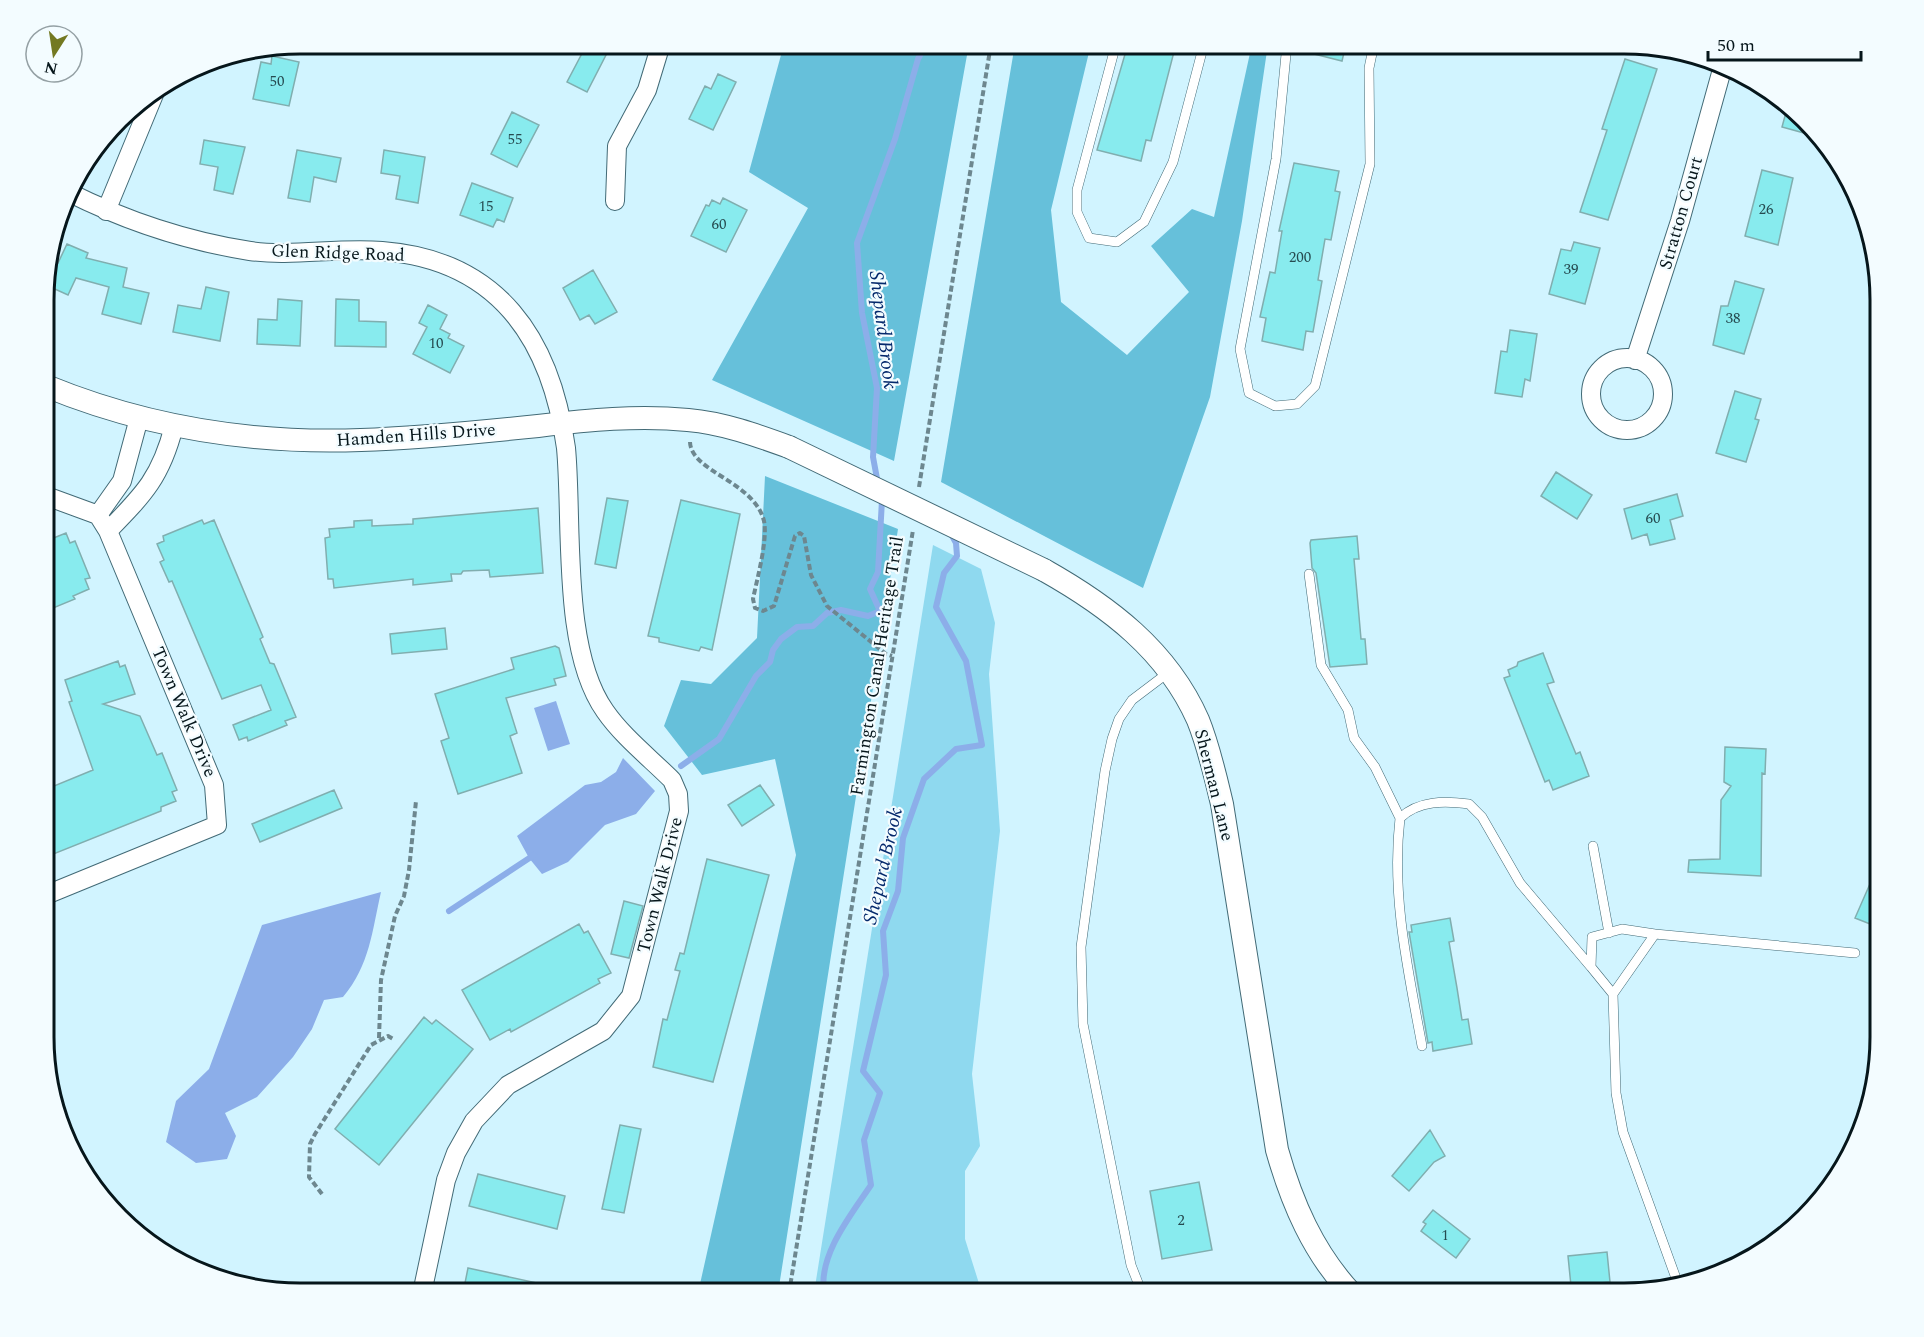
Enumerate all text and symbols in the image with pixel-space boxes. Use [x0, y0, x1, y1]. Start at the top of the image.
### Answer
north arrow [24, 24, 84, 84]
scale bar [1708, 24, 1861, 62]
text: 50 m [1717, 32, 1755, 59]
text: N [42, 55, 60, 81]
house number: 50 [269, 70, 285, 93]
house number: 55 [507, 128, 523, 151]
street label: Stratton Court [1652, 153, 1710, 273]
house number: 15 [478, 195, 494, 218]
house number: 26 [1758, 198, 1774, 221]
house number: 60 [711, 213, 727, 236]
street label: Glen Ridge Road [271, 237, 405, 269]
house number: 200 [1289, 246, 1311, 269]
house number: 39 [1563, 258, 1579, 281]
water label: Shepard Brook [861, 269, 905, 392]
house number: 38 [1725, 307, 1741, 330]
house number: 10 [428, 332, 444, 355]
street label: Hamden Hills Drive [335, 416, 497, 454]
house number: 60 [1645, 507, 1661, 530]
street label: Farmington Canal Heritage Trail [843, 534, 911, 798]
street label: Town Walk Drive [144, 643, 224, 781]
street label: Sherman Lane [1187, 726, 1241, 844]
water label: Shepard Brook [855, 804, 911, 927]
street label: Town Walk Drive [630, 814, 690, 956]
house number: 2 [1177, 1209, 1185, 1232]
house number: 1 [1441, 1224, 1449, 1247]

